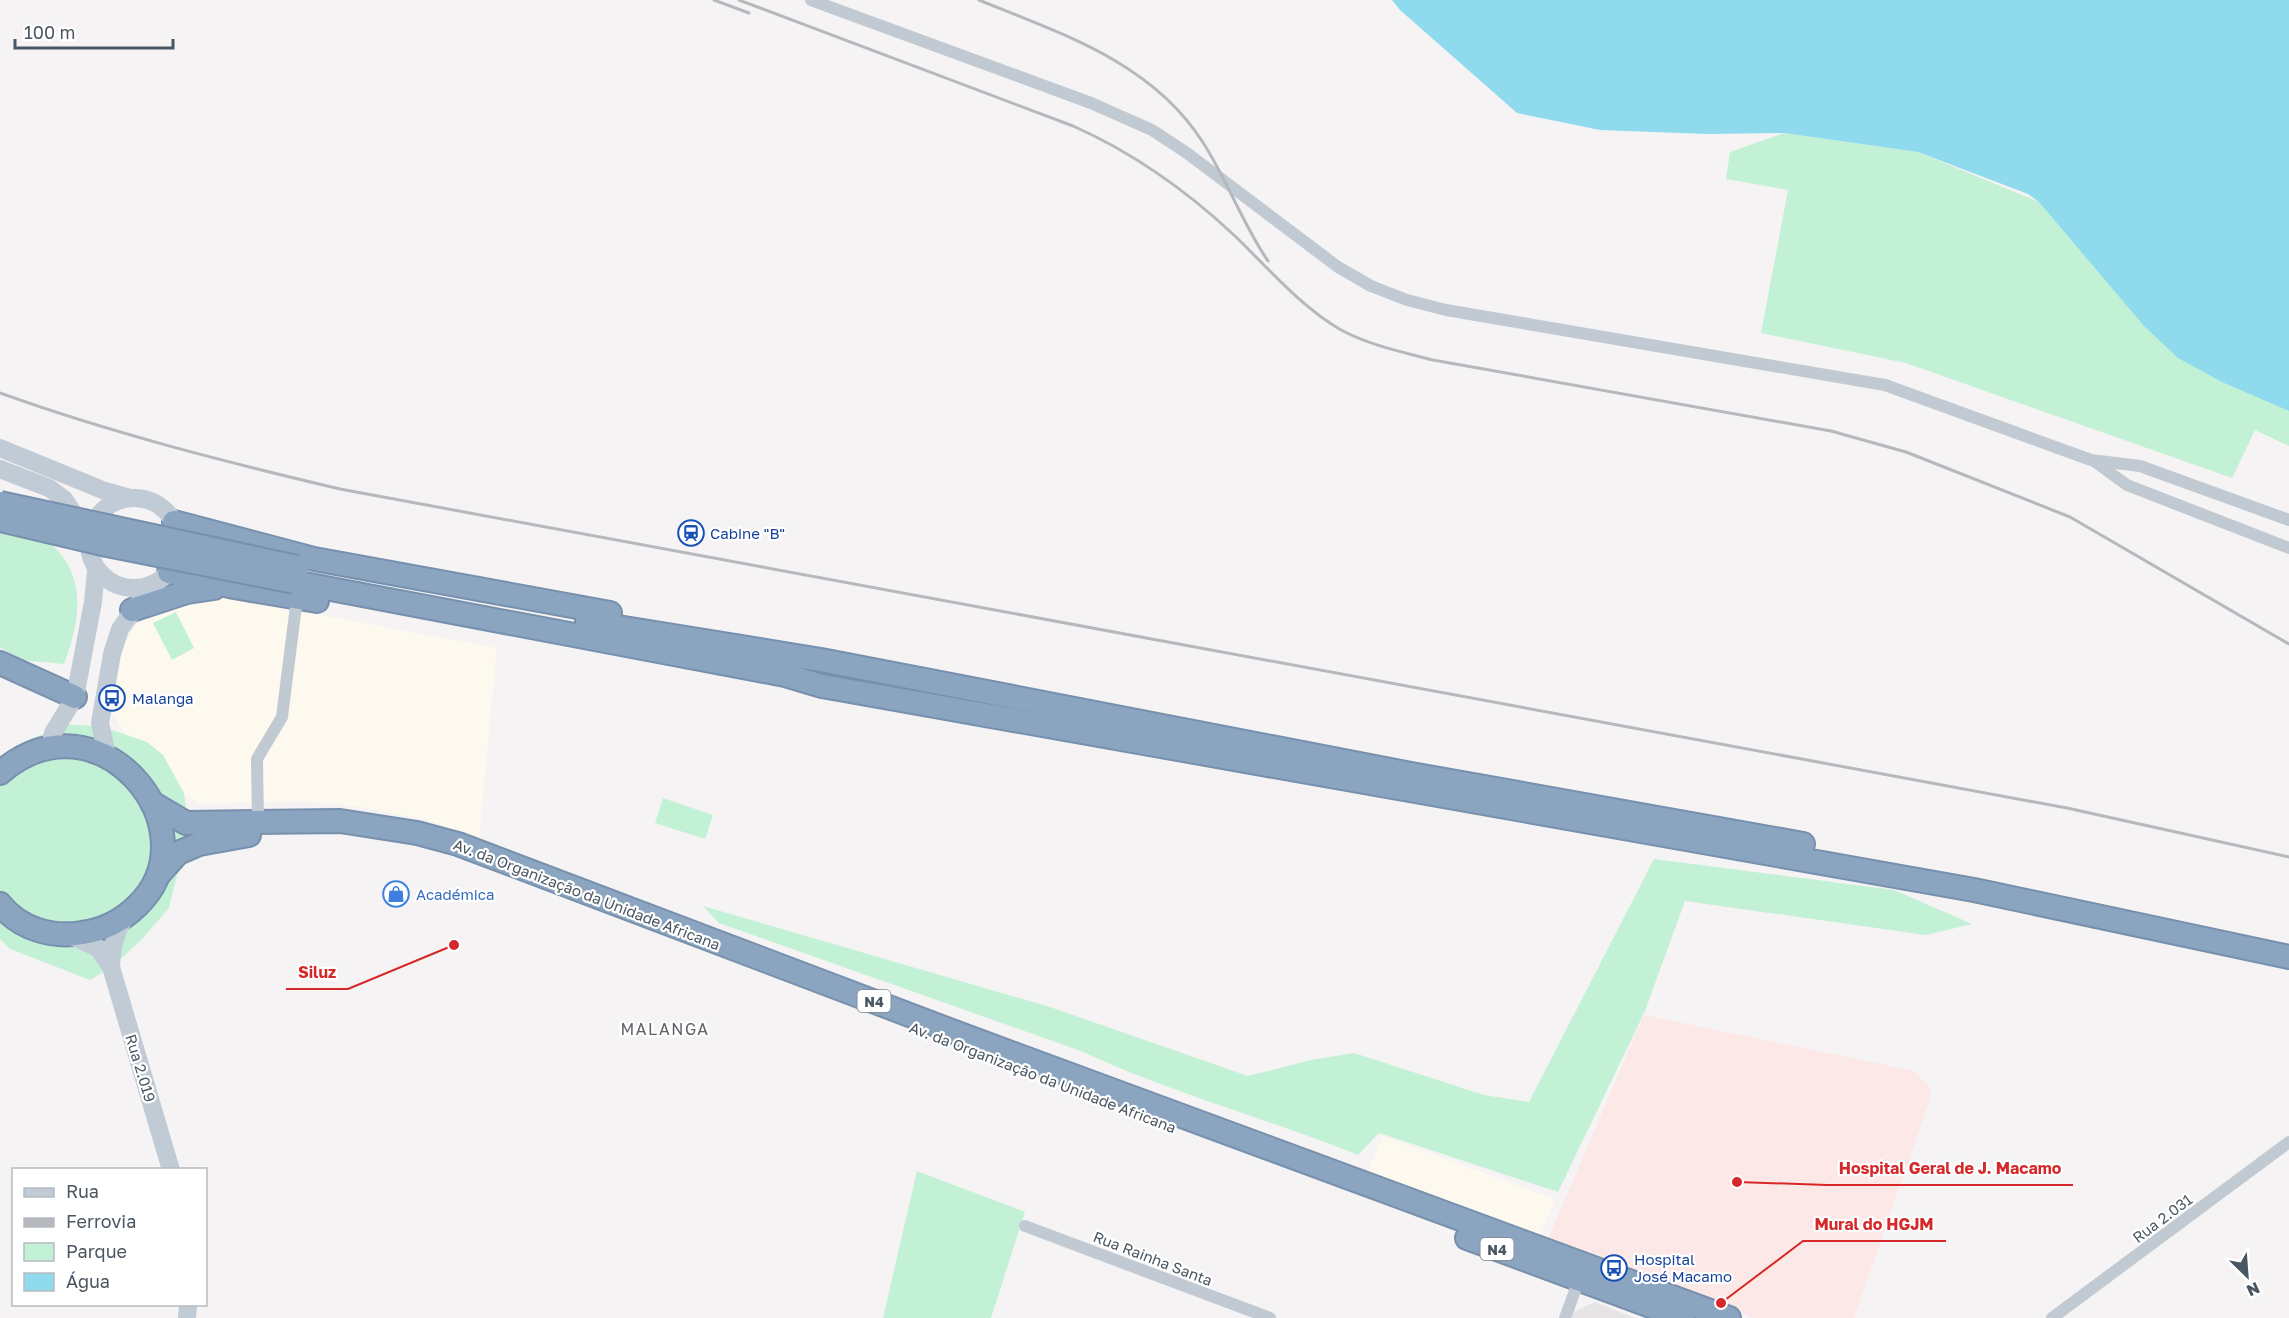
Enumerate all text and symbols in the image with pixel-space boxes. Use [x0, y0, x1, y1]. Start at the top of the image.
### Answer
scale bar [15, 12, 172, 50]
text: 100 m [24, 21, 75, 43]
station icon: Cabine "B" [676, 518, 706, 548]
place label: Cabine "B" [710, 524, 785, 542]
bus stop icon: Malanga [97, 683, 127, 713]
place label: Malanga [132, 689, 194, 707]
street label: Av. da Organização da Unidade Africana [451, 835, 723, 953]
shop icon: Académica [381, 879, 411, 909]
place label: Académica [416, 885, 494, 903]
callout: Siluz [286, 955, 348, 989]
text: Siluz [298, 962, 336, 982]
road number: N4 [858, 990, 890, 1012]
street label: Av. da Organização da Unidade Africana [907, 1018, 1179, 1136]
district label: MALANGA [620, 1019, 710, 1039]
street label: Rua 2.019 [122, 1032, 160, 1104]
callout: Hospital Geral de J. Macamo [1827, 1151, 2073, 1185]
text: Hospital Geral de J. Macamo [1839, 1158, 2062, 1178]
legend [12, 1168, 207, 1306]
text: Rua [66, 1180, 99, 1202]
street label: Rua 2.031 [2129, 1190, 2195, 1246]
callout: Mural do HGJM [1803, 1207, 1946, 1241]
text: Ferrovia [66, 1210, 136, 1232]
text: Mural do HGJM [1814, 1214, 1934, 1234]
street label: Rua Rainha Santa [1091, 1227, 1215, 1289]
road number: N4 [1480, 1238, 1514, 1260]
text: Parque [66, 1240, 127, 1262]
north arrow [2217, 1246, 2277, 1306]
place label: Hospital José Macamo [1634, 1250, 1732, 1285]
bus stop icon: Hospital José Macamo [1599, 1253, 1629, 1283]
text: Água [66, 1270, 110, 1292]
text: N [2244, 1278, 2263, 1301]

